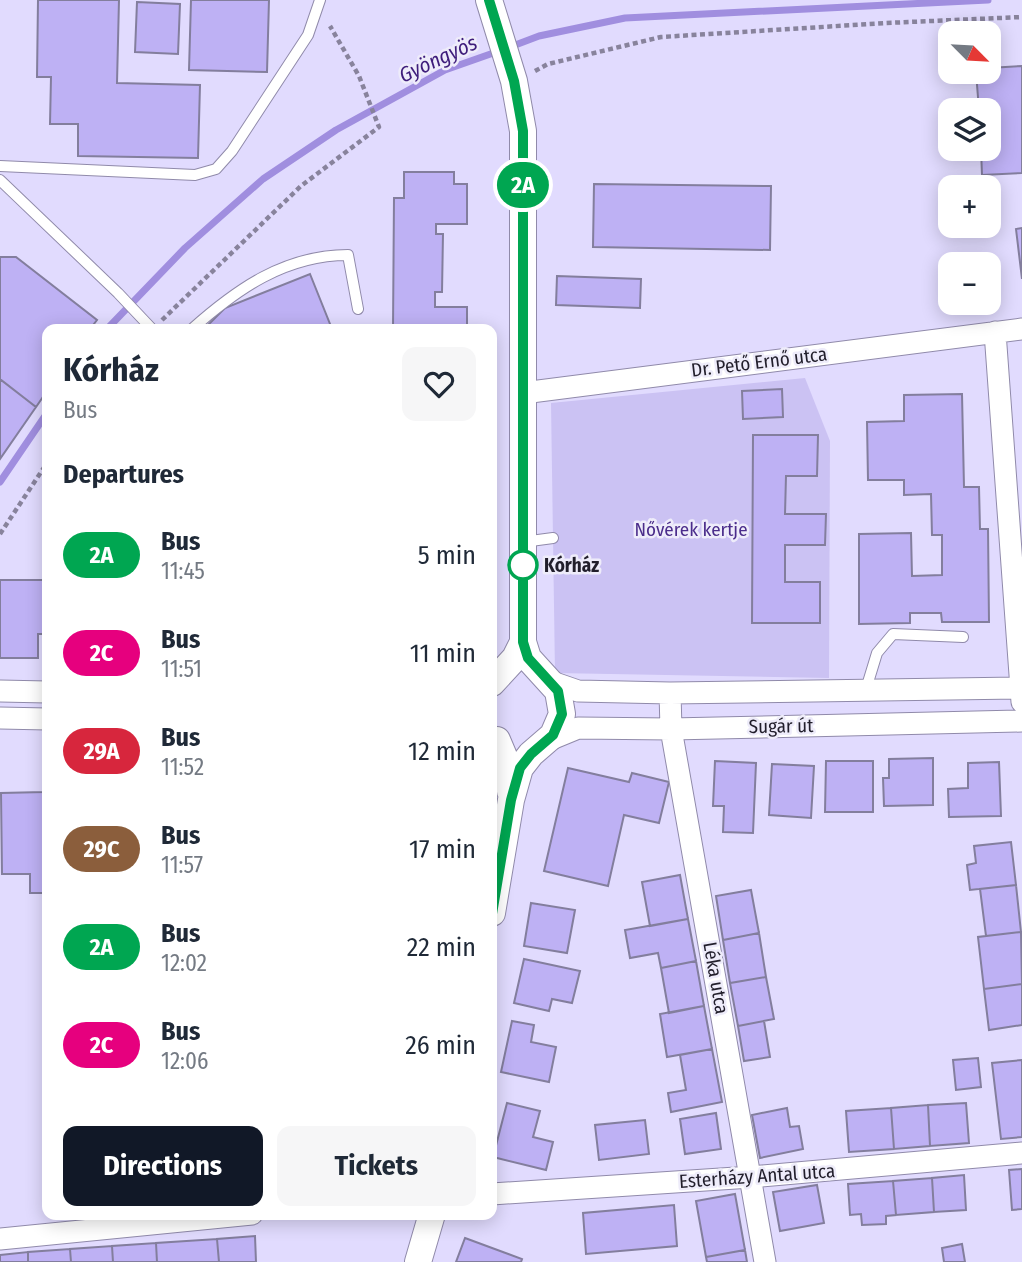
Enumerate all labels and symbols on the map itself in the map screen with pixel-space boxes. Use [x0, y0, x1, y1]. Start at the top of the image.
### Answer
north arrow [938, 21, 1001, 84]
water label: Gyöngyös [395, 30, 481, 88]
line badge: 2A [491, 162, 554, 208]
street label: Dr. Pető Ernő utca [690, 342, 828, 382]
park label: Nővérek kertje [634, 518, 748, 541]
marker: Kórház [508, 550, 538, 580]
place label: Kórház [544, 554, 599, 577]
street label: Sugár út [749, 714, 814, 738]
street label: Léka utca [698, 940, 734, 1016]
street label: Esterházy Antal utca [678, 1159, 836, 1193]

